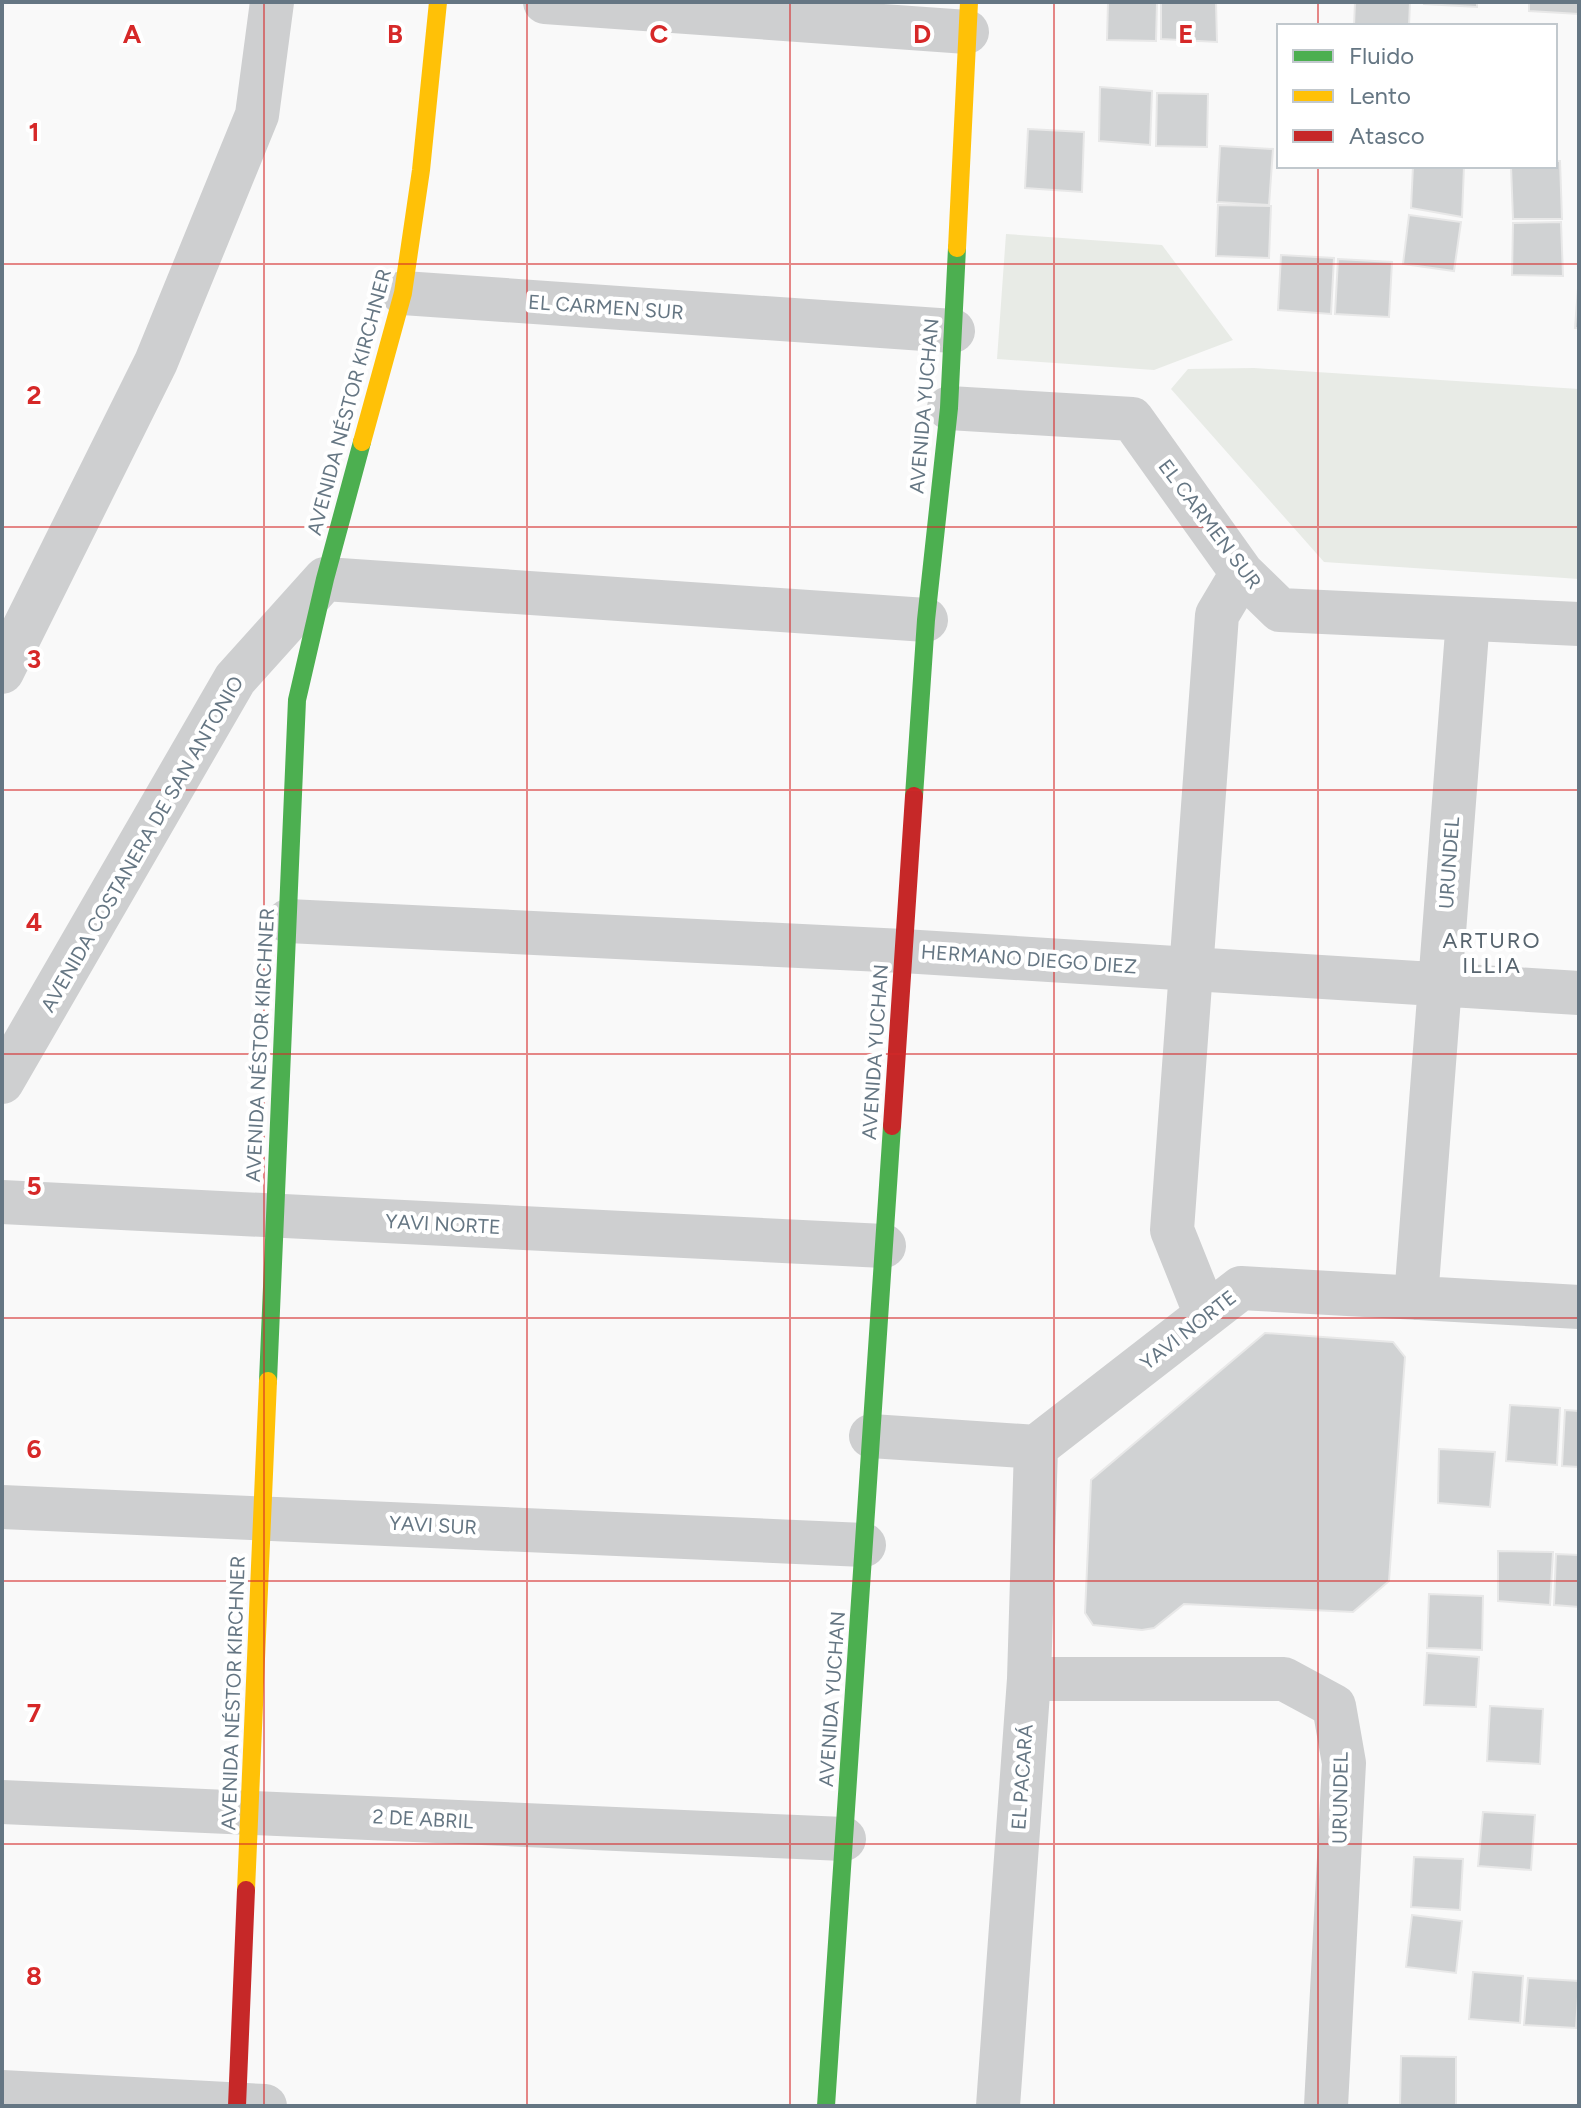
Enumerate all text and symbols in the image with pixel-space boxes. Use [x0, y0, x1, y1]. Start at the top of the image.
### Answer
text: A [123, 18, 142, 50]
text: B [387, 18, 403, 50]
text: C [650, 18, 669, 50]
text: D [913, 18, 931, 50]
text: E [1178, 18, 1194, 50]
legend [1277, 24, 1557, 168]
text: Fluido [1349, 41, 1414, 70]
text: Lento [1349, 81, 1411, 110]
text: 1 [29, 116, 39, 148]
text: Atasco [1349, 121, 1425, 150]
street label: AVENIDA NÉSTOR KIRCHNER [302, 266, 396, 538]
street label: EL CARMEN SUR [527, 290, 685, 324]
street label: AVENIDA YUCHAN [904, 317, 944, 495]
text: 2 [26, 379, 42, 411]
street label: EL CARMEN SUR [1154, 455, 1266, 593]
text: 3 [27, 643, 41, 675]
street label: AVENIDA COSTANERA DE SAN ANTONIO [36, 672, 248, 1016]
street label: URUNDEL [1434, 816, 1464, 910]
text: 4 [26, 906, 42, 938]
street label: AVENIDA NÉSTOR KIRCHNER [241, 907, 279, 1183]
district label: ARTURO ILLIA [1442, 927, 1542, 979]
street label: HERMANO DIEGO DIEZ [920, 939, 1138, 979]
street label: AVENIDA YUCHAN [857, 963, 893, 1141]
text: 5 [26, 1170, 42, 1202]
street label: YAVI NORTE [385, 1209, 501, 1239]
street label: YAVI NORTE [1135, 1285, 1241, 1375]
text: 6 [26, 1433, 42, 1465]
street label: YAVI SUR [388, 1511, 478, 1539]
street label: AVENIDA NÉSTOR KIRCHNER [216, 1555, 250, 1831]
street label: AVENIDA YUCHAN [814, 1610, 850, 1788]
text: 7 [27, 1697, 41, 1729]
street label: EL PACARÁ [1006, 1723, 1038, 1831]
street label: URUNDEL [1327, 1751, 1353, 1844]
street label: 2 DE ABRIL [372, 1804, 475, 1834]
text: 8 [26, 1960, 42, 1992]

